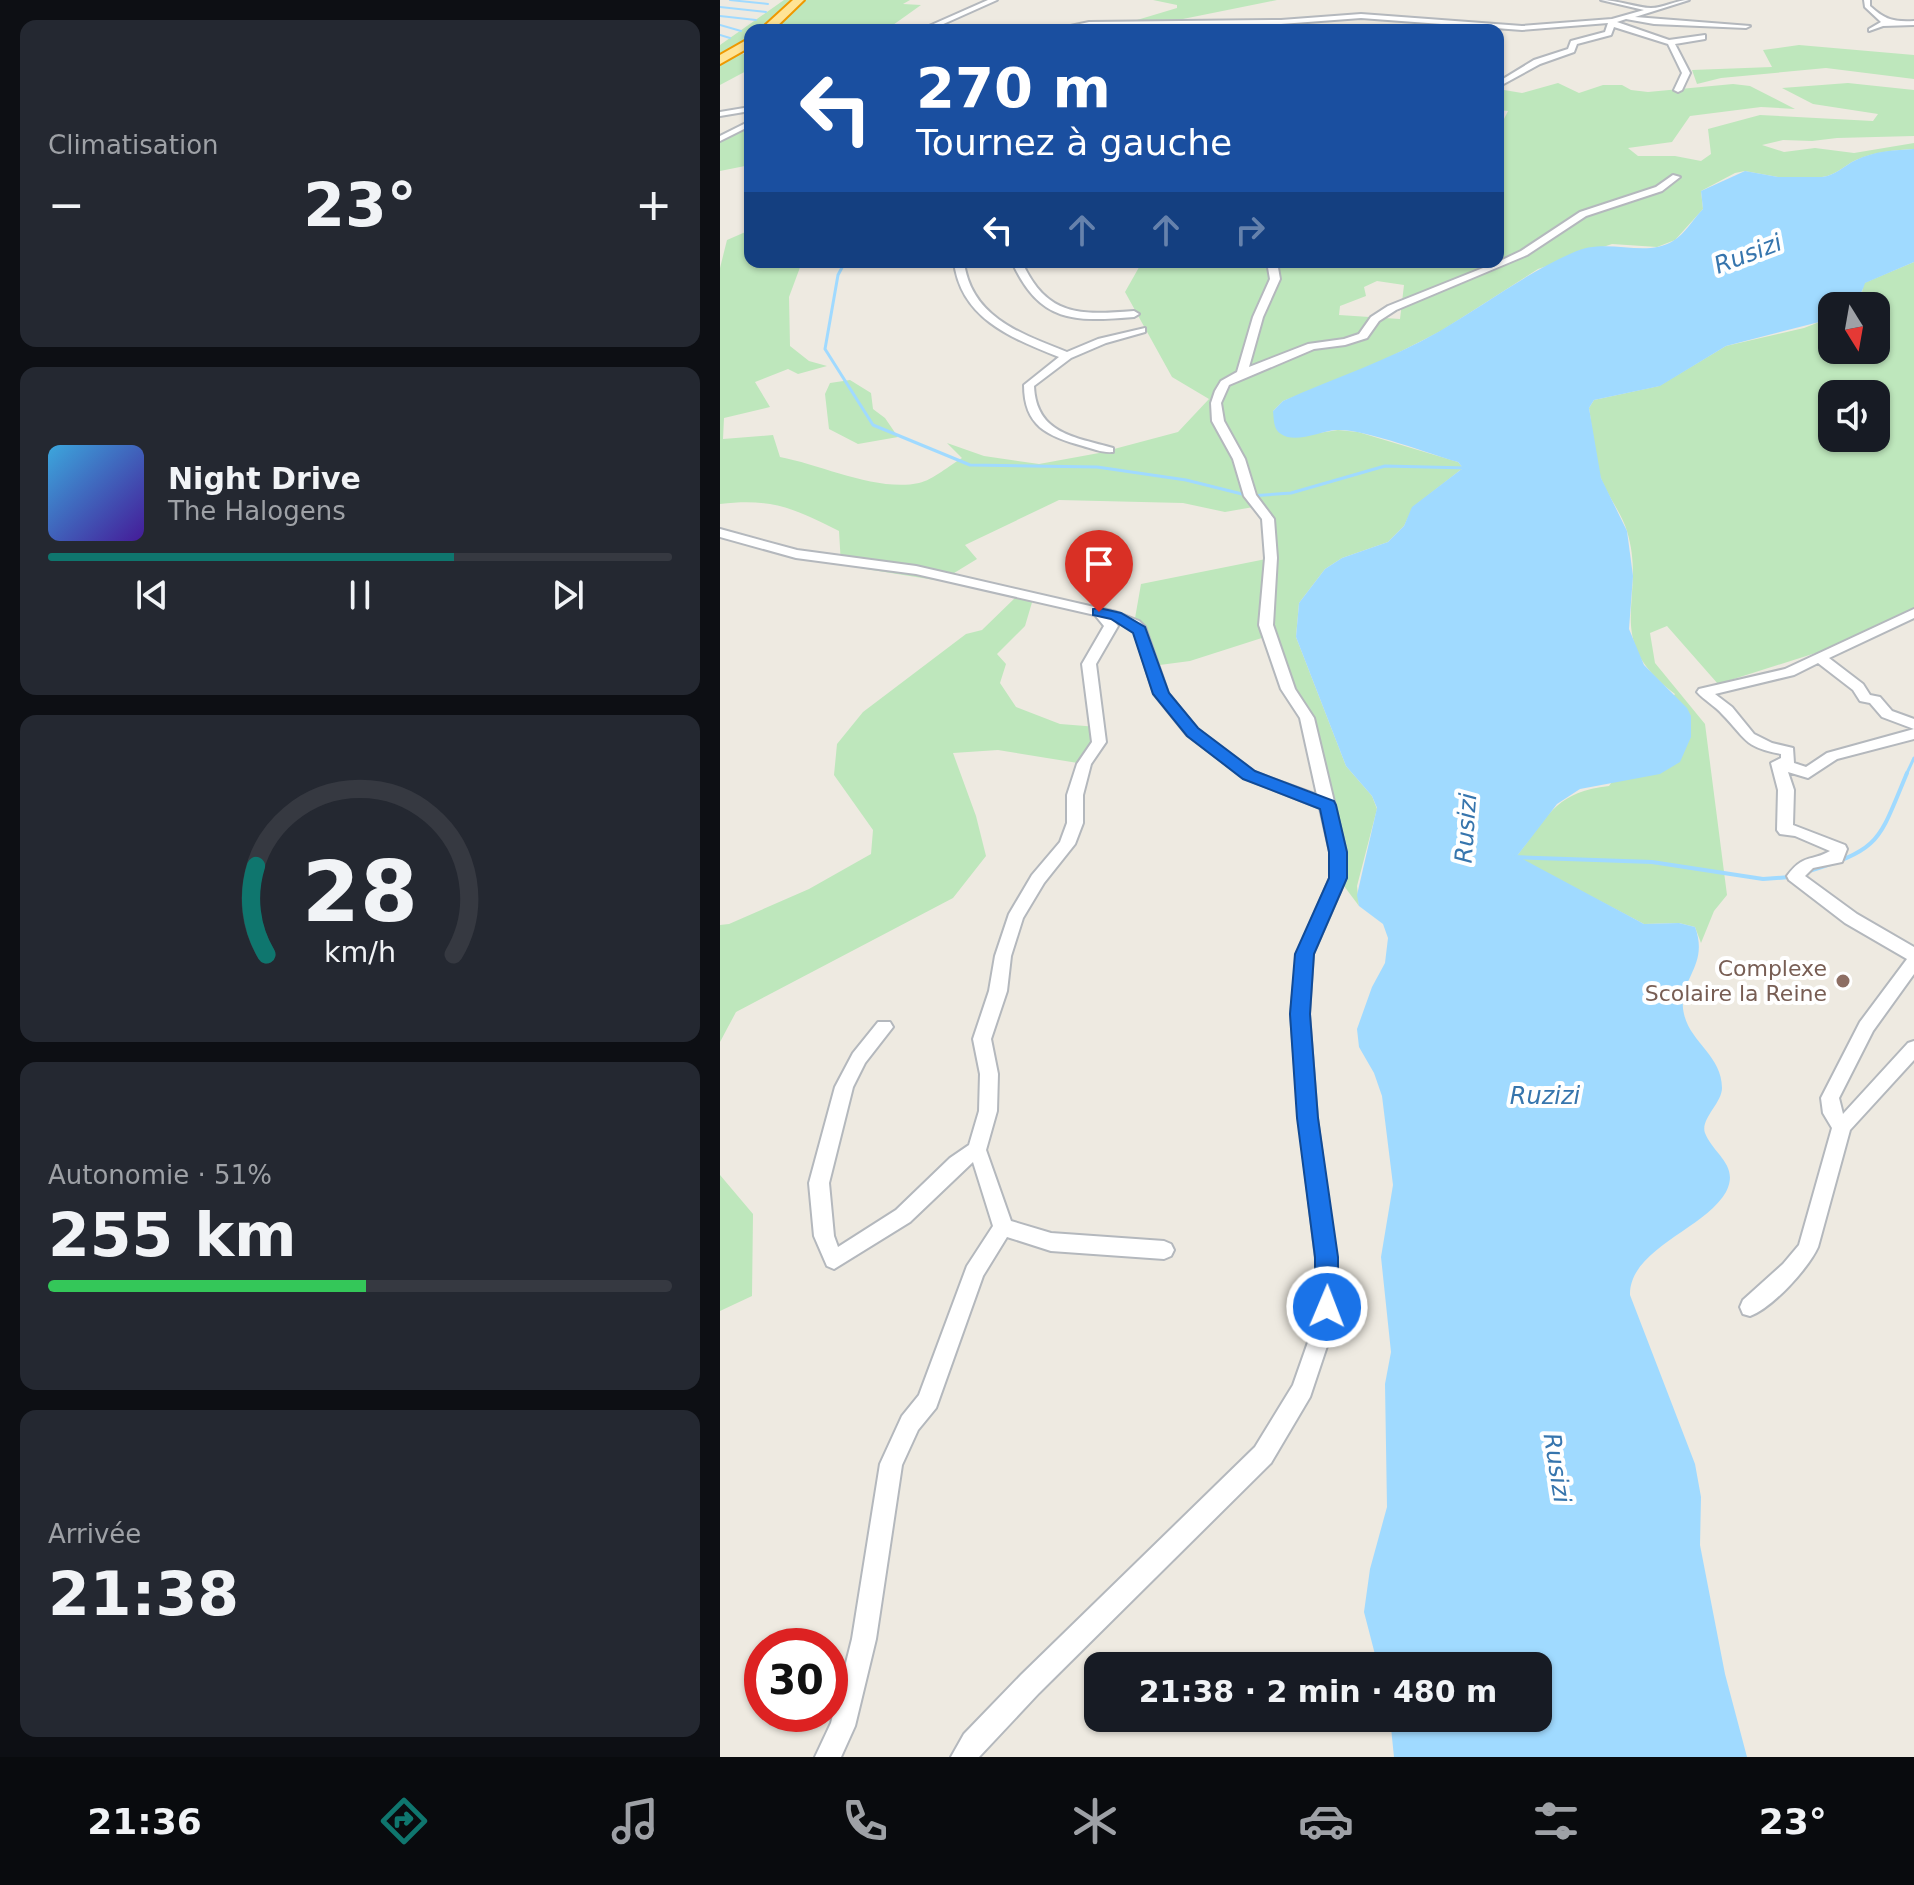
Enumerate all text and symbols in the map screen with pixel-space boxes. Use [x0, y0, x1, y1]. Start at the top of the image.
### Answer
text: 270 m [916, 55, 1111, 120]
icon: left [784, 56, 888, 160]
text: Tournez à gauche [916, 122, 1232, 163]
text: Climatisation [48, 130, 219, 160]
text: 23° [303, 170, 417, 240]
text: − [48, 179, 85, 230]
text: + [635, 179, 672, 230]
icon: left [976, 208, 1020, 252]
icon: ahead [1060, 208, 1104, 252]
icon: ahead [1144, 208, 1188, 252]
icon: right [1228, 208, 1272, 252]
water label: Rusizi [1710, 228, 1786, 280]
north arrow [1818, 292, 1890, 364]
map controls [1818, 292, 1890, 452]
button: sound [1818, 380, 1890, 452]
text: Night Drive [168, 461, 361, 496]
text: The Halogens [168, 496, 346, 526]
pin [1065, 530, 1133, 612]
icon: arrive [1077, 542, 1121, 586]
icon: previous [130, 573, 174, 617]
icon: pause [338, 573, 382, 617]
icon: next [546, 573, 590, 617]
water label: Rusizi [1450, 792, 1482, 864]
text: 28 [302, 843, 418, 940]
text: km/h [324, 935, 396, 969]
place label: Complexe Scolaire la Reine [1645, 956, 1827, 1006]
marker: Complexe Scolaire la Reine [1834, 972, 1852, 990]
water label: Ruzizi [1510, 1082, 1581, 1110]
text: Autonomie · 51% [48, 1160, 272, 1190]
text: 255 km [48, 1200, 297, 1270]
position arrow [1285, 1265, 1369, 1349]
water label: Rusizi [1538, 1431, 1576, 1505]
text: Arrivée [48, 1519, 141, 1549]
text: 21:38 [48, 1559, 239, 1629]
speed limit sign: 30 [744, 1628, 848, 1732]
text: 21:38 · 2 min · 480 m [1139, 1674, 1497, 1709]
icon: directions [376, 1793, 432, 1849]
icon: music [607, 1793, 663, 1849]
icon: phone [837, 1793, 893, 1849]
icon: climate [1067, 1793, 1123, 1849]
icon: car [1298, 1793, 1354, 1849]
icon: filters [1528, 1793, 1584, 1849]
text: 21:36 [87, 1801, 202, 1842]
text: 23° [1759, 1801, 1827, 1842]

